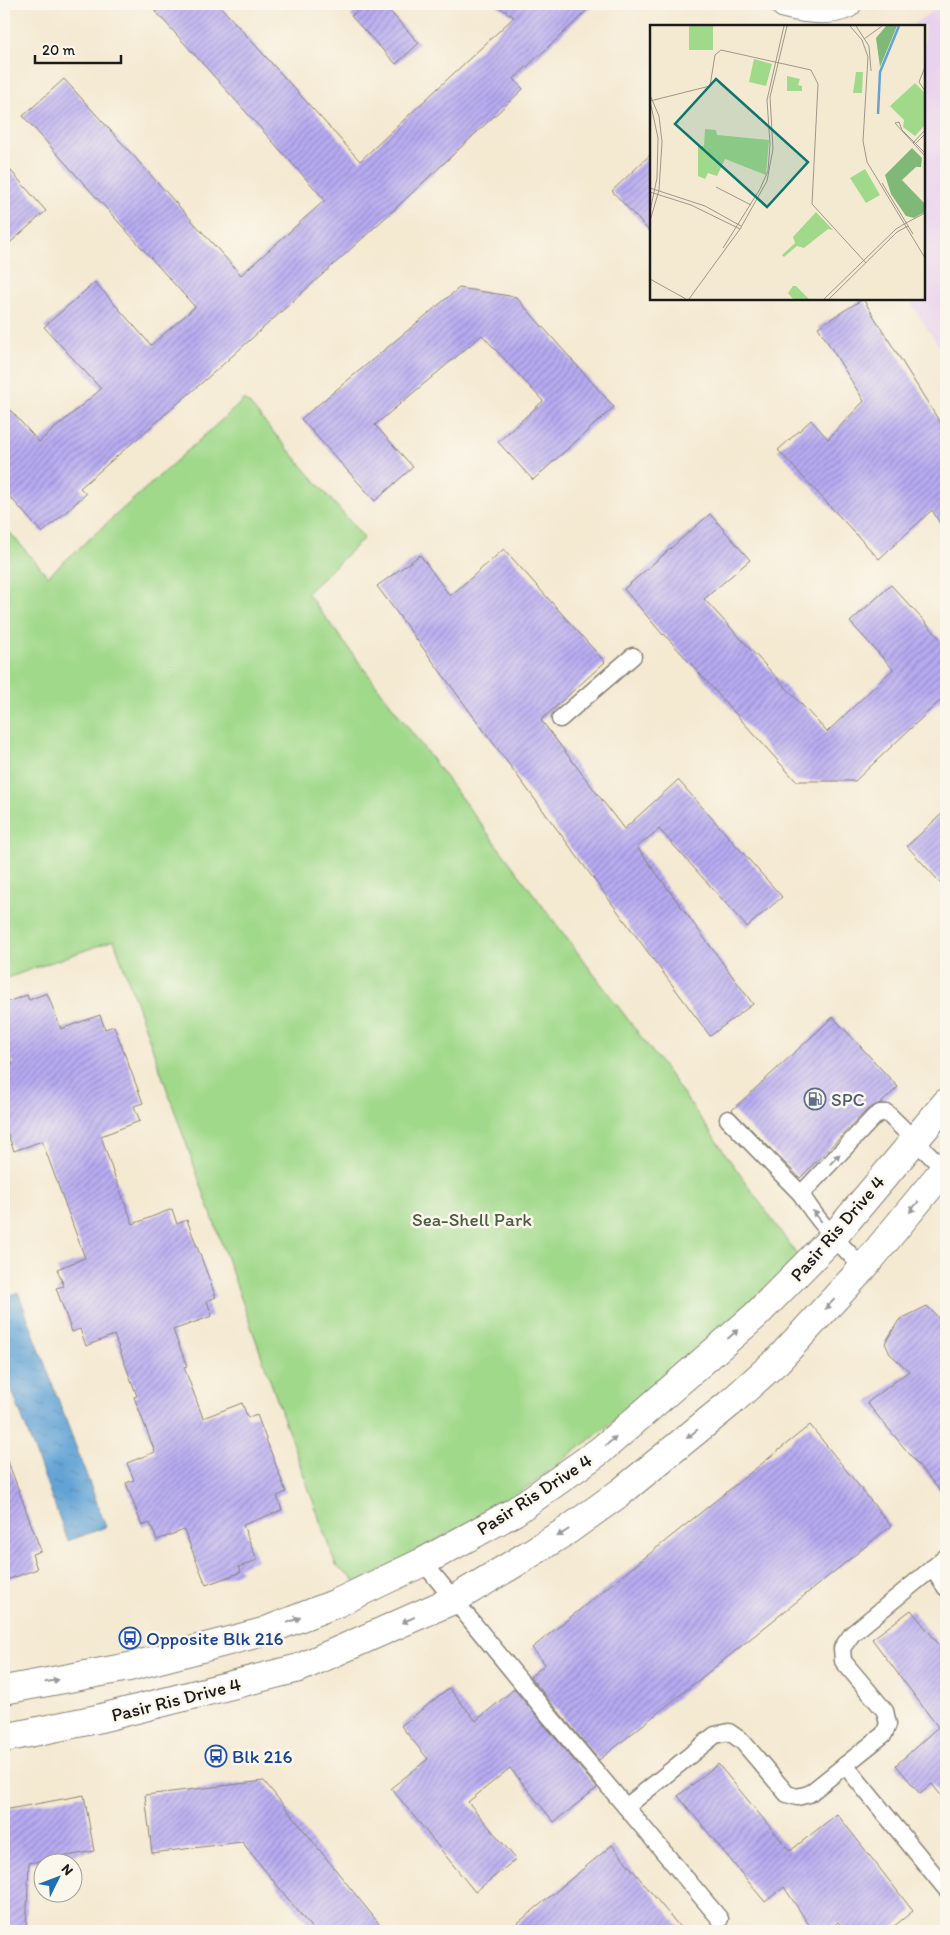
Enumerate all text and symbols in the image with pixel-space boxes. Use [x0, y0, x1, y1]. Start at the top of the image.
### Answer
inset map [650, 25, 925, 300]
scale bar [35, 32, 121, 64]
text: 20 m [42, 41, 76, 59]
fuel station icon: SPC [803, 1087, 827, 1111]
place label: SPC [831, 1088, 865, 1111]
one-way arrow [829, 1153, 841, 1165]
street label: Pasir Ris Drive 4 [785, 1171, 890, 1286]
one-way arrow [908, 1200, 919, 1213]
park label: Sea-Shell Park [412, 1208, 532, 1231]
one-way arrow [811, 1209, 822, 1222]
one-way arrow [824, 1297, 836, 1309]
one-way arrow [727, 1329, 740, 1340]
one-way arrow [685, 1429, 698, 1440]
one-way arrow [605, 1436, 618, 1447]
street label: Pasir Ris Drive 4 [472, 1449, 596, 1540]
one-way arrow [556, 1528, 569, 1538]
one-way arrow [286, 1616, 301, 1623]
one-way arrow [401, 1616, 415, 1624]
bus stop icon: Opposite Blk 216 [118, 1626, 142, 1650]
place label: Opposite Blk 216 [146, 1627, 284, 1650]
street label: Pasir Ris Drive 4 [109, 1672, 243, 1727]
one-way arrow [44, 1677, 60, 1685]
bus stop icon: Blk 216 [204, 1744, 228, 1768]
place label: Blk 216 [232, 1745, 292, 1768]
north arrow [32, 1852, 82, 1902]
text: N [58, 1860, 77, 1879]

